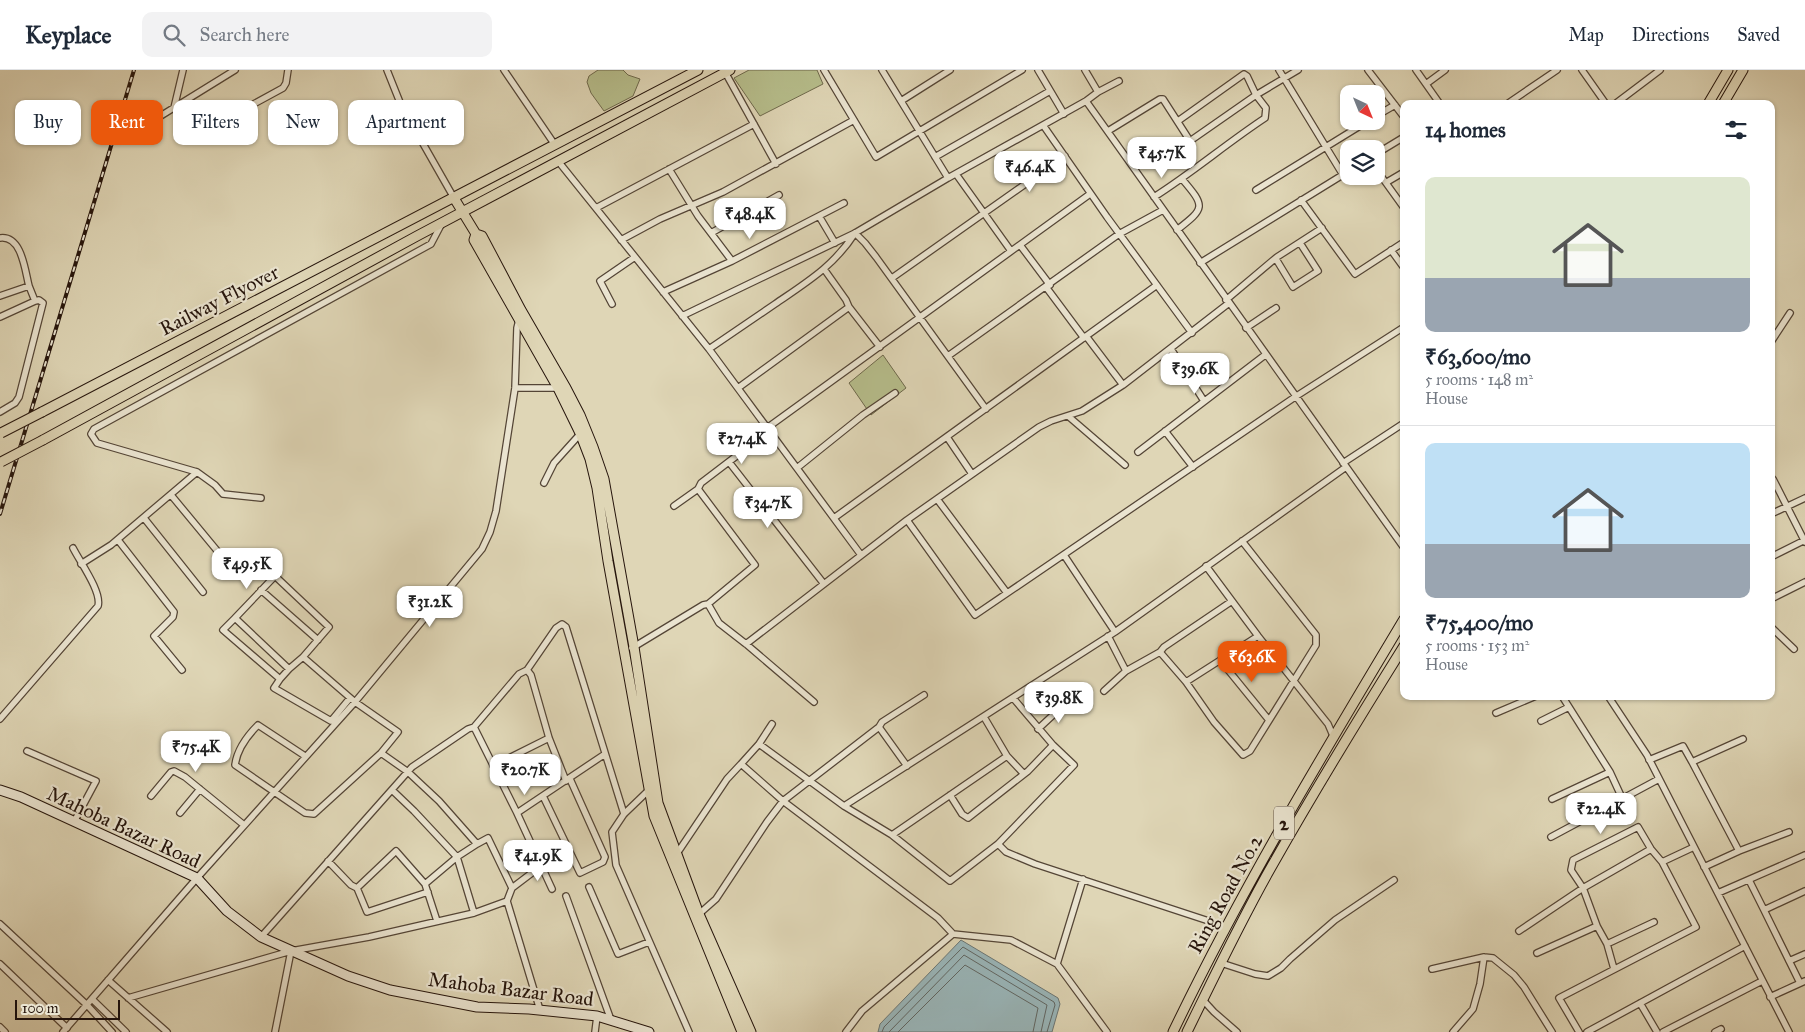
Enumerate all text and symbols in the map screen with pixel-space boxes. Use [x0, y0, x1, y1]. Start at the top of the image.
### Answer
search box [142, 12, 492, 57]
text: Keyplace [25, 20, 112, 50]
icon: search [160, 21, 188, 49]
text: Search here [200, 23, 289, 46]
text: Map [1568, 24, 1604, 46]
text: Directions [1632, 24, 1709, 46]
text: Saved [1737, 24, 1780, 46]
north arrow [1340, 85, 1385, 130]
map controls [1340, 85, 1385, 185]
chip: Buy [15, 100, 81, 145]
chip: Rent [91, 100, 163, 145]
chip: Filters [173, 100, 258, 145]
chip: New [268, 100, 338, 145]
chip: Apartment [348, 100, 464, 145]
icon: filters [1722, 116, 1750, 144]
text: 14 homes [1425, 117, 1506, 143]
pin: ₹45.7K [1121, 136, 1203, 179]
button: layers [1340, 140, 1385, 185]
text: ₹45.7K [1138, 143, 1186, 162]
pin: ₹46.4K [989, 150, 1071, 193]
text: ₹46.4K [1005, 157, 1055, 176]
pin: ₹48.4K [709, 198, 791, 240]
text: ₹48.4K [725, 204, 775, 223]
icon: home [1543, 210, 1633, 300]
street label: Railway Flyover [155, 259, 283, 340]
text: ₹63,600/mo [1425, 344, 1531, 370]
pin: ₹39.6K [1154, 352, 1236, 395]
text: ₹39.6K [1171, 359, 1219, 378]
text: 5 rooms · 148 m² [1425, 370, 1533, 389]
text: House [1425, 389, 1468, 408]
pin: ₹27.4K [701, 422, 783, 465]
text: ₹27.4K [718, 429, 766, 448]
icon: home [1543, 475, 1633, 565]
pin: ₹34.7K [727, 486, 809, 529]
text: ₹34.7K [744, 493, 792, 512]
pin: ₹49.5K [206, 548, 288, 590]
text: ₹49.5K [223, 554, 271, 573]
pin: ₹31.2K [389, 586, 471, 628]
text: ₹31.2K [408, 592, 452, 611]
text: ₹75,400/mo [1425, 610, 1533, 636]
text: 5 rooms · 153 m² [1425, 636, 1529, 655]
pin: ₹63.6K [1211, 640, 1293, 683]
text: ₹63.6K [1229, 647, 1275, 666]
text: House [1425, 655, 1468, 674]
pin: ₹39.8K [1018, 682, 1100, 724]
text: ₹39.8K [1035, 688, 1083, 707]
pin: ₹75.4K [155, 730, 237, 773]
text: ₹75.4K [172, 737, 220, 756]
pin: ₹20.7K [484, 754, 566, 796]
text: ₹20.7K [501, 760, 549, 779]
street label: Mahoba Bazar Road [43, 781, 205, 873]
pin: ₹22.4K [1560, 792, 1642, 835]
text: ₹22.4K [1577, 799, 1625, 818]
road number: 2 [1274, 806, 1294, 840]
street label: Ring Road No.2 [1183, 830, 1268, 958]
pin: ₹41.9K [497, 840, 579, 882]
text: ₹41.9K [514, 846, 562, 865]
street label: Mahoba Bazar Road [427, 967, 595, 1011]
scale bar [15, 997, 120, 1020]
text: 100 m [22, 1000, 59, 1017]

